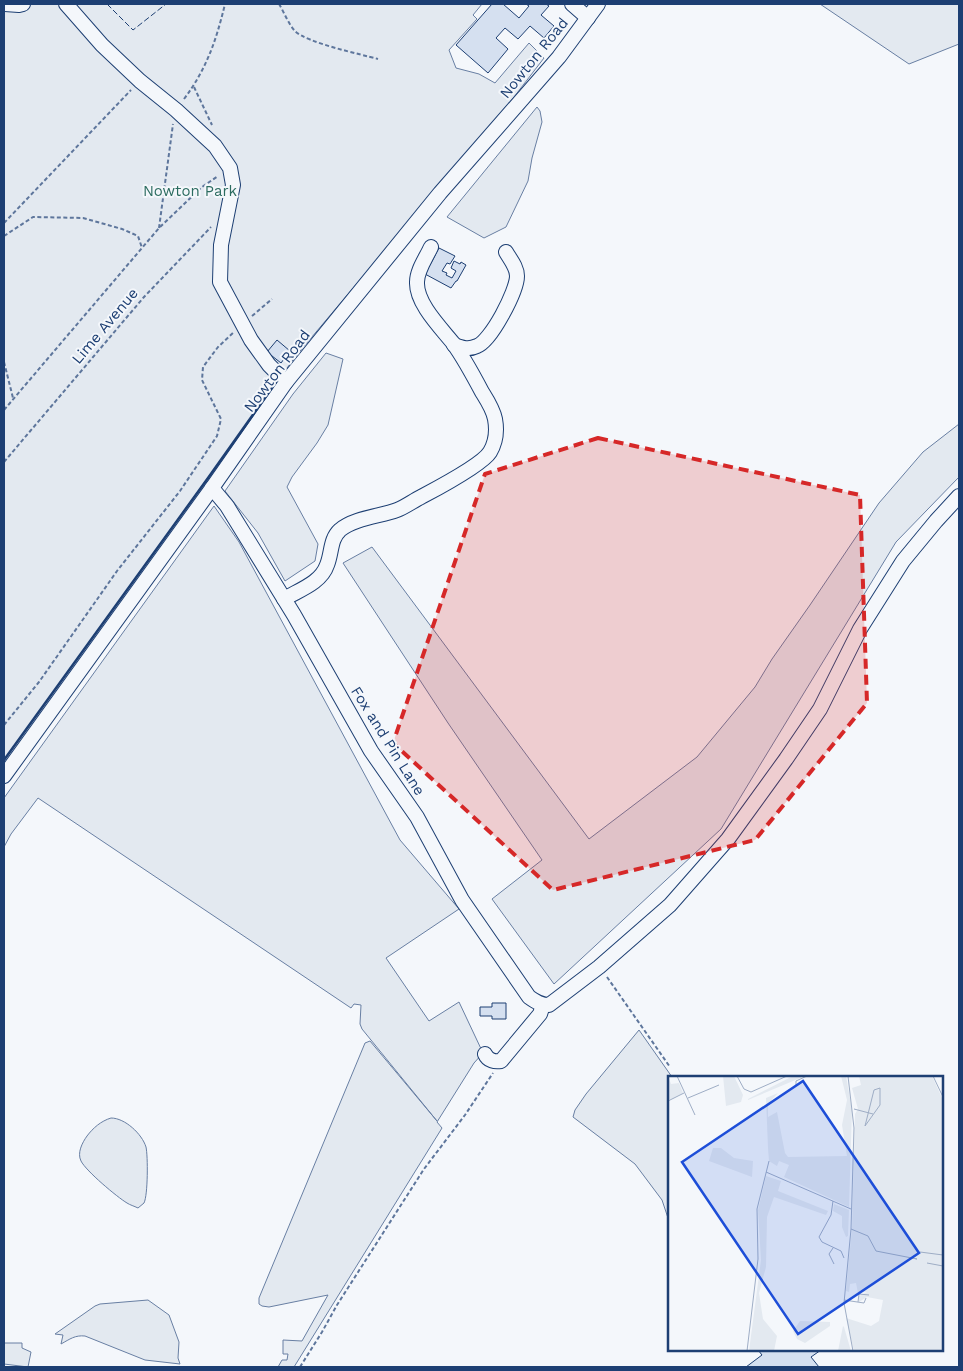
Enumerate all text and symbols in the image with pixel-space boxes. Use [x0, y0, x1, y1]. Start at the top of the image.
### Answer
street label: Nowton Road [496, 14, 572, 102]
park label: Nowton Park [143, 182, 238, 200]
street label: Lime Avenue [68, 284, 142, 368]
street label: Nowton Road [240, 326, 314, 416]
street label: Fox and Pin Lane [347, 683, 429, 799]
inset map [668, 1076, 943, 1351]

